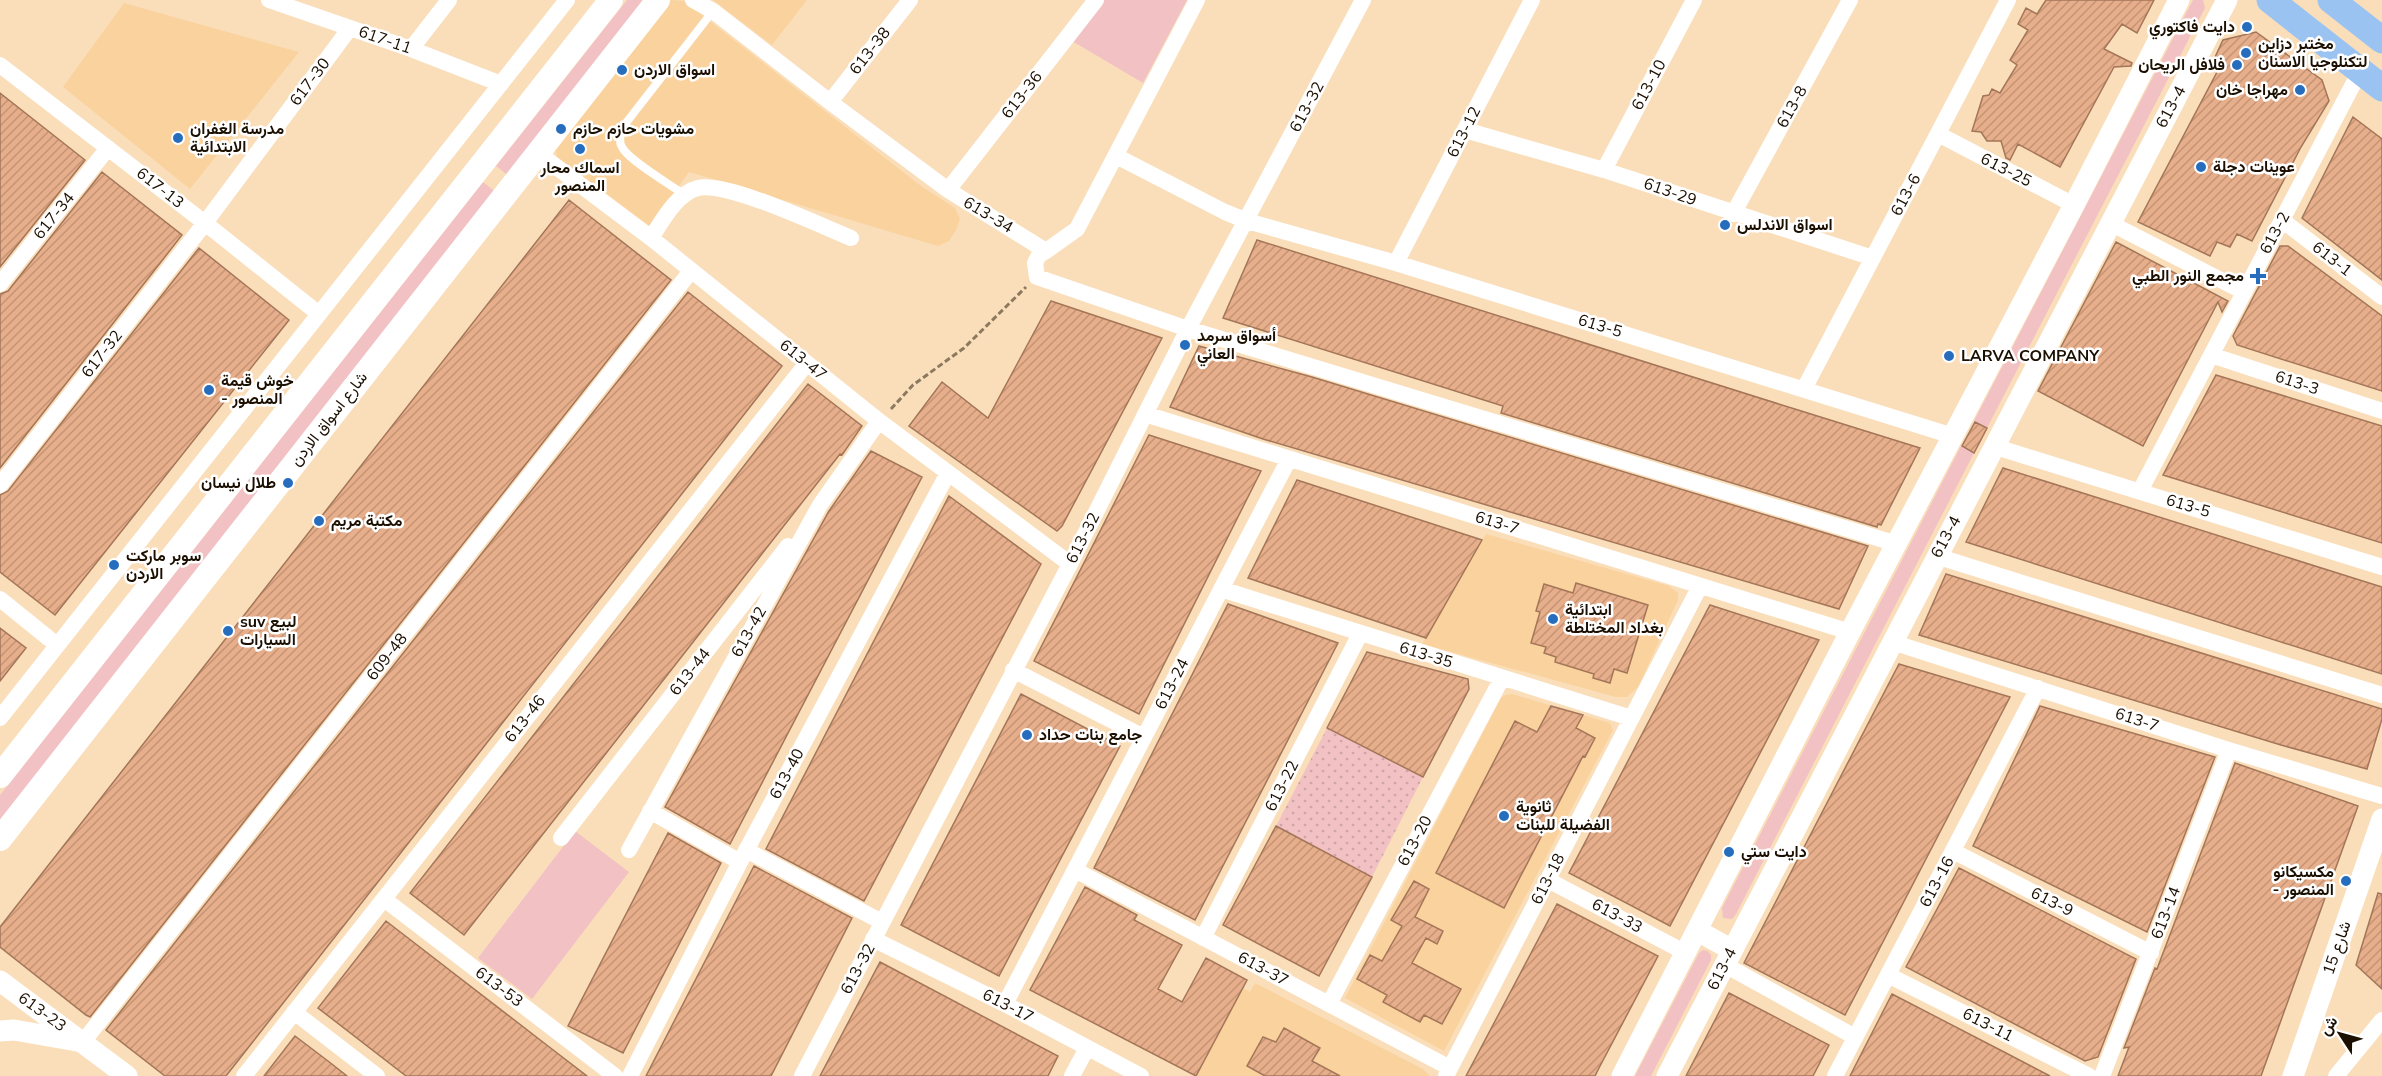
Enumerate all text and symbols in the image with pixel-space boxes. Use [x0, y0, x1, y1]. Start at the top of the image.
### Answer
place label: دايت فاكتوري [2149, 16, 2235, 40]
marker: دايت فاكتوري [2240, 20, 2254, 34]
street label: 617-11 [356, 21, 414, 59]
street label: 613-38 [844, 23, 896, 79]
place label: مختبر دزاين لتكنلوجيا الاسنان [2258, 33, 2368, 73]
marker: مختبر دزاين لتكنلوجيا الاسنان [2239, 46, 2253, 60]
street label: 617-30 [285, 53, 335, 111]
place label: فلافل الريحان [2138, 54, 2225, 76]
street label: 613-10 [1626, 56, 1672, 114]
marker: فلافل الريحان [2230, 58, 2244, 72]
place label: اسواق الاردن [634, 59, 715, 81]
marker: اسواق الاردن [615, 63, 629, 77]
street label: 613-36 [996, 67, 1048, 123]
street label: 613-32 [1284, 78, 1330, 136]
place label: مهراجا خان [2216, 79, 2288, 101]
street label: 613-8 [1771, 82, 1813, 132]
street label: 613-4 [2151, 82, 2192, 132]
marker: مهراجا خان [2293, 83, 2307, 97]
street label: 613-12 [1442, 103, 1486, 161]
place label: مدرسة الغفران الابتدائية [190, 118, 284, 158]
place label: مشويات حازم حازم [573, 118, 695, 140]
marker: مشويات حازم حازم [554, 122, 568, 136]
marker: مدرسة الغفران الابتدائية [171, 131, 185, 145]
marker: اسماك محار المنصور [573, 142, 587, 156]
street label: 613-25 [1977, 148, 2035, 192]
place label: عوينات دجلة [2213, 156, 2295, 178]
place label: اسماك محار المنصور [539, 157, 620, 197]
marker: عوينات دجلة [2194, 160, 2208, 174]
street label: 617-13 [132, 162, 188, 214]
street label: 613-6 [1886, 170, 1926, 220]
street label: 613-29 [1641, 173, 1699, 211]
street label: 617-34 [28, 187, 80, 244]
street label: 613-34 [959, 191, 1017, 239]
street label: 613-2 [2255, 208, 2295, 258]
place label: اسواق الاندلس [1737, 214, 1833, 236]
marker: اسواق الاندلس [1718, 218, 1732, 232]
street label: 613-1 [2307, 236, 2357, 282]
place label: مجمع النور الطبي [2132, 265, 2244, 289]
marker: مجمع النور الطبي [2249, 267, 2267, 285]
street label: 613-5 [1575, 309, 1625, 343]
place label: أسواق سرمد العاني [1197, 325, 1276, 367]
street label: 617-32 [76, 326, 128, 382]
street label: 613-47 [775, 334, 831, 386]
marker: أسواق سرمد العاني [1178, 338, 1192, 352]
place label: LARVA COMPANY [1961, 345, 2100, 367]
marker: LARVA COMPANY [1942, 349, 1956, 363]
street label: 613-3 [2272, 366, 2322, 400]
street label: شارع اسواق الاردن [285, 367, 373, 471]
place label: خوش قيمة - المنصور [221, 370, 294, 410]
marker: خوش قيمة - المنصور [202, 383, 216, 397]
place label: طلال نيسان [201, 472, 276, 494]
marker: طلال نيسان [281, 476, 295, 490]
street label: 613-5 [2163, 489, 2213, 523]
street label: 613-7 [1472, 506, 1522, 540]
street label: 613-32 [1061, 509, 1105, 567]
place label: مكتبة مريم [331, 510, 403, 532]
street label: 613-4 [1926, 512, 1967, 562]
marker: مكتبة مريم [312, 514, 326, 528]
place label: سوبر ماركت الاردن [126, 545, 201, 585]
marker: سوبر ماركت الاردن [107, 558, 121, 572]
place label: ابتدائية بغداد المختلطة [1565, 599, 1664, 639]
street label: 613-42 [726, 603, 772, 661]
place label: suv لبيع السيارات [240, 611, 297, 651]
marker: ابتدائية بغداد المختلطة [1546, 612, 1560, 626]
marker: suv لبيع السيارات [221, 624, 235, 638]
street label: 609-48 [361, 629, 413, 685]
street label: 613-35 [1397, 636, 1455, 674]
street label: 613-44 [664, 643, 716, 700]
street label: 613-24 [1150, 654, 1194, 713]
street label: 613-46 [499, 691, 551, 747]
street label: 613-7 [2112, 703, 2162, 737]
place label: جامع بنات حداد [1039, 724, 1142, 746]
marker: جامع بنات حداد [1020, 728, 1034, 742]
street label: 613-40 [764, 745, 810, 803]
street label: 613-22 [1260, 757, 1304, 815]
place label: ثانوية الفضيلة للبنات [1516, 796, 1610, 836]
marker: ثانوية الفضيلة للبنات [1497, 809, 1511, 823]
street label: 613-20 [1392, 812, 1438, 870]
place label: دايت ستي [1741, 841, 1807, 865]
marker: دايت ستي [1722, 845, 1736, 859]
street label: 613-18 [1526, 850, 1570, 908]
street label: 613-16 [1914, 853, 1960, 911]
place label: مكسيكانو - المنصور [2272, 861, 2334, 901]
marker: مكسيكانو - المنصور [2339, 874, 2353, 888]
street label: 613-9 [2027, 882, 2077, 922]
street label: 613-14 [2146, 883, 2186, 943]
street label: 613-33 [1588, 893, 1646, 939]
street label: شارع 15 [2318, 918, 2356, 978]
street label: 613-32 [835, 940, 881, 998]
street label: 613-4 [1702, 944, 1742, 994]
street label: 613-37 [1234, 946, 1292, 992]
street label: 613-53 [470, 962, 528, 1012]
street label: 613-17 [979, 984, 1037, 1028]
street label: 613-23 [13, 987, 71, 1037]
street label: 613-11 [1959, 1003, 2017, 1047]
north arrow [2310, 1004, 2370, 1064]
text: ش [2314, 1012, 2343, 1040]

